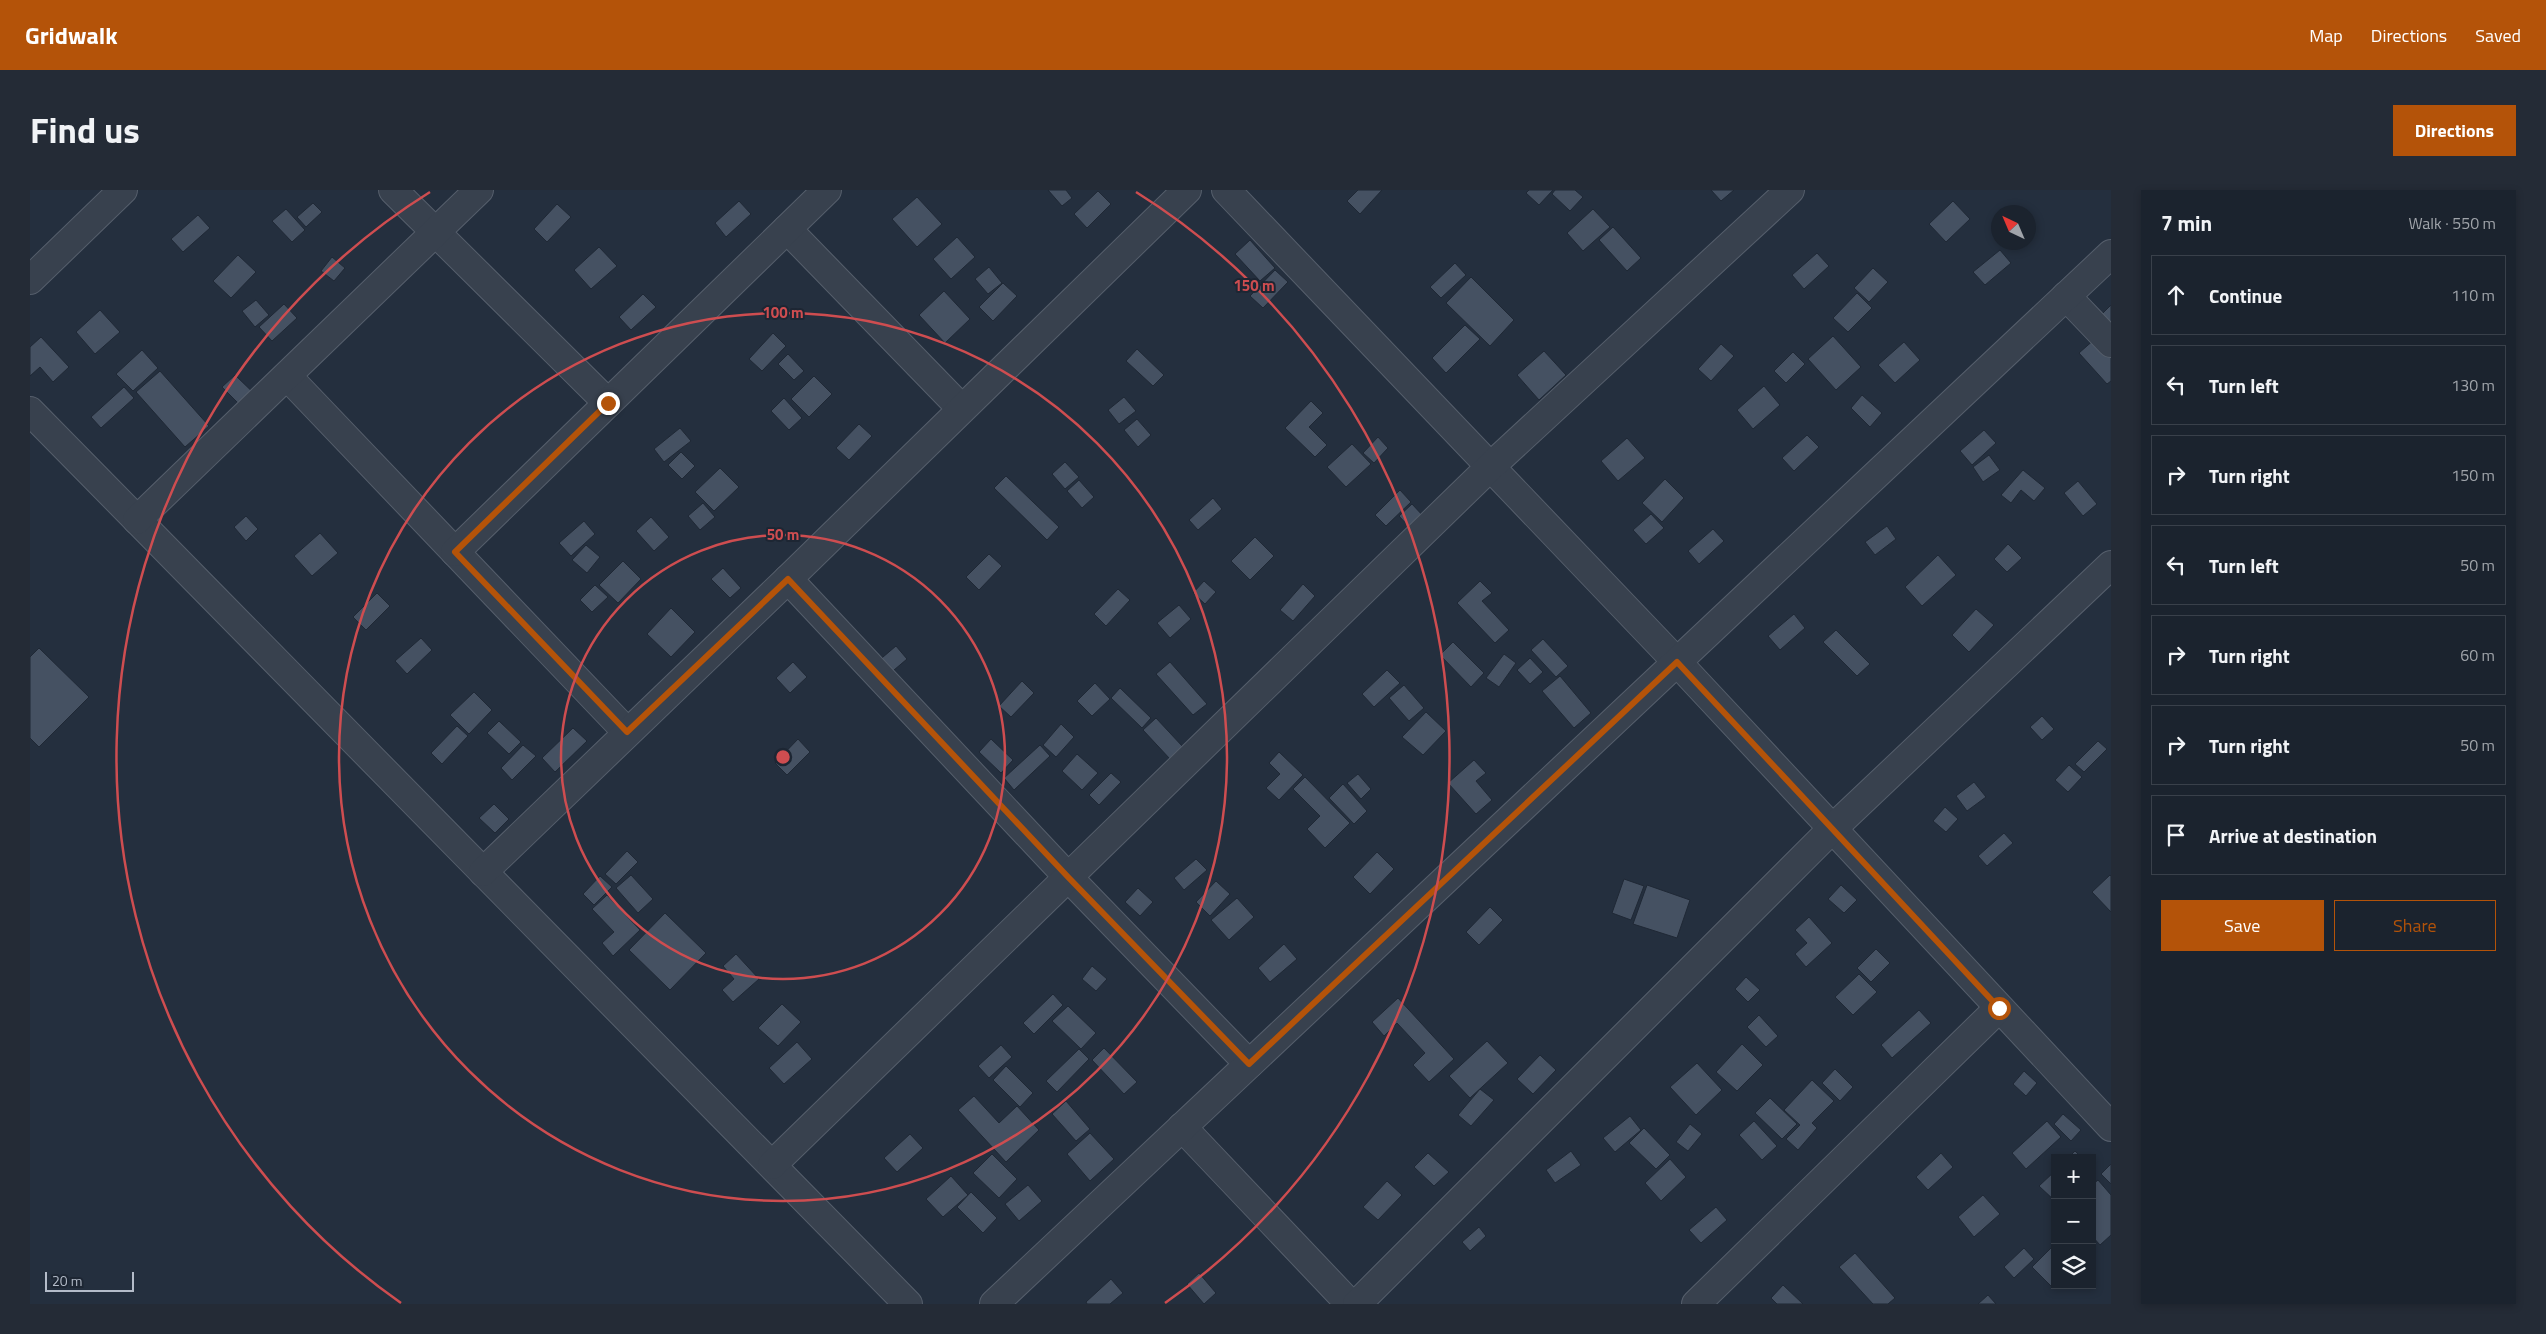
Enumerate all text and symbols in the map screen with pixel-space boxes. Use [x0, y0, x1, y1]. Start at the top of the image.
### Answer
text: Gridwalk [25, 17, 118, 53]
text: Map [2309, 22, 2343, 49]
text: Directions [2371, 22, 2447, 49]
text: Saved [2475, 22, 2521, 49]
text: Find us [30, 103, 140, 157]
button: Directions [2393, 105, 2516, 156]
north arrow [1991, 205, 2036, 250]
text: 7 min [2161, 207, 2212, 239]
text: Walk · 550 m [2408, 211, 2496, 235]
text: 150 m [1233, 274, 1275, 297]
icon: ahead [2162, 281, 2190, 309]
text: Continue [2209, 281, 2282, 310]
text: 110 m [2451, 283, 2495, 307]
text: 100 m [762, 301, 804, 324]
icon: left [2162, 371, 2190, 399]
text: Turn left [2209, 371, 2279, 400]
text: 130 m [2451, 373, 2495, 397]
route end [597, 392, 620, 415]
icon: right [2162, 461, 2190, 489]
text: Turn right [2209, 461, 2290, 490]
text: 150 m [2451, 463, 2495, 487]
text: 50 m [767, 523, 799, 546]
icon: left [2162, 551, 2190, 579]
text: Turn left [2209, 551, 2279, 580]
text: 50 m [2460, 553, 2495, 577]
icon: right [2162, 641, 2190, 669]
text: Turn right [2209, 641, 2290, 670]
text: 60 m [2460, 643, 2495, 667]
icon: right [2162, 731, 2190, 759]
text: Turn right [2209, 731, 2290, 760]
text: 50 m [2460, 733, 2495, 757]
centre of rings [774, 748, 792, 766]
icon: arrive [2162, 821, 2190, 849]
text: Arrive at destination [2209, 821, 2377, 850]
button: Save [2161, 900, 2324, 951]
button: Share [2334, 900, 2496, 951]
route start [1988, 997, 2011, 1020]
map controls [2051, 1154, 2096, 1289]
button: + [2051, 1154, 2096, 1199]
button: − [2051, 1199, 2096, 1244]
button: layers [2051, 1244, 2096, 1289]
scale bar [45, 1269, 134, 1292]
text: 20 m [52, 1270, 82, 1291]

